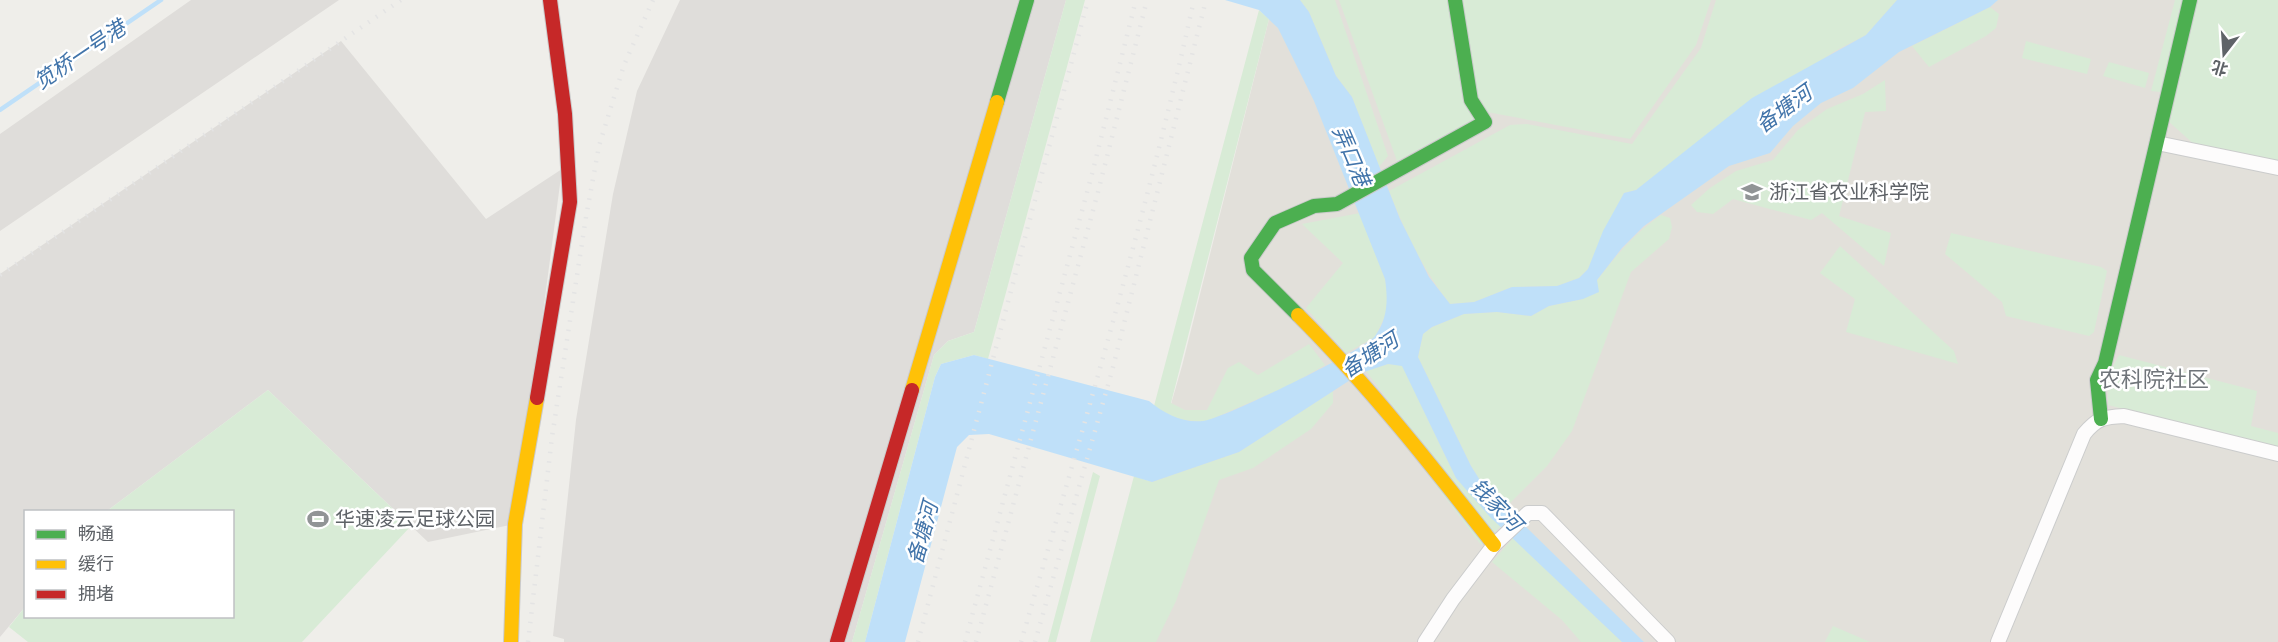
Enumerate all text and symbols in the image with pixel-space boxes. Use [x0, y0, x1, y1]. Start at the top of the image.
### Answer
water label: 笕桥一号港 [29, 13, 132, 93]
north arrow [2194, 24, 2254, 84]
text: 北 [2209, 57, 2230, 79]
water label: 备塘河 [1751, 78, 1819, 136]
water label: 弄口港 [1329, 122, 1376, 192]
school or university icon: 浙江省农业科学院 [1740, 180, 1764, 204]
place label: 浙江省农业科学院 [1769, 180, 1929, 203]
water label: 备塘河 [1337, 325, 1406, 381]
district label: 农科院社区 [2099, 366, 2209, 392]
water label: 钱家河 [1466, 473, 1530, 538]
water label: 备塘河 [902, 495, 943, 566]
sports icon: 华速凌云足球公园 [306, 507, 330, 531]
place label: 华速凌云足球公园 [335, 507, 495, 530]
legend [24, 510, 234, 618]
text: 畅通 [78, 523, 114, 544]
text: 缓行 [78, 553, 114, 574]
text: 拥堵 [78, 583, 114, 604]

